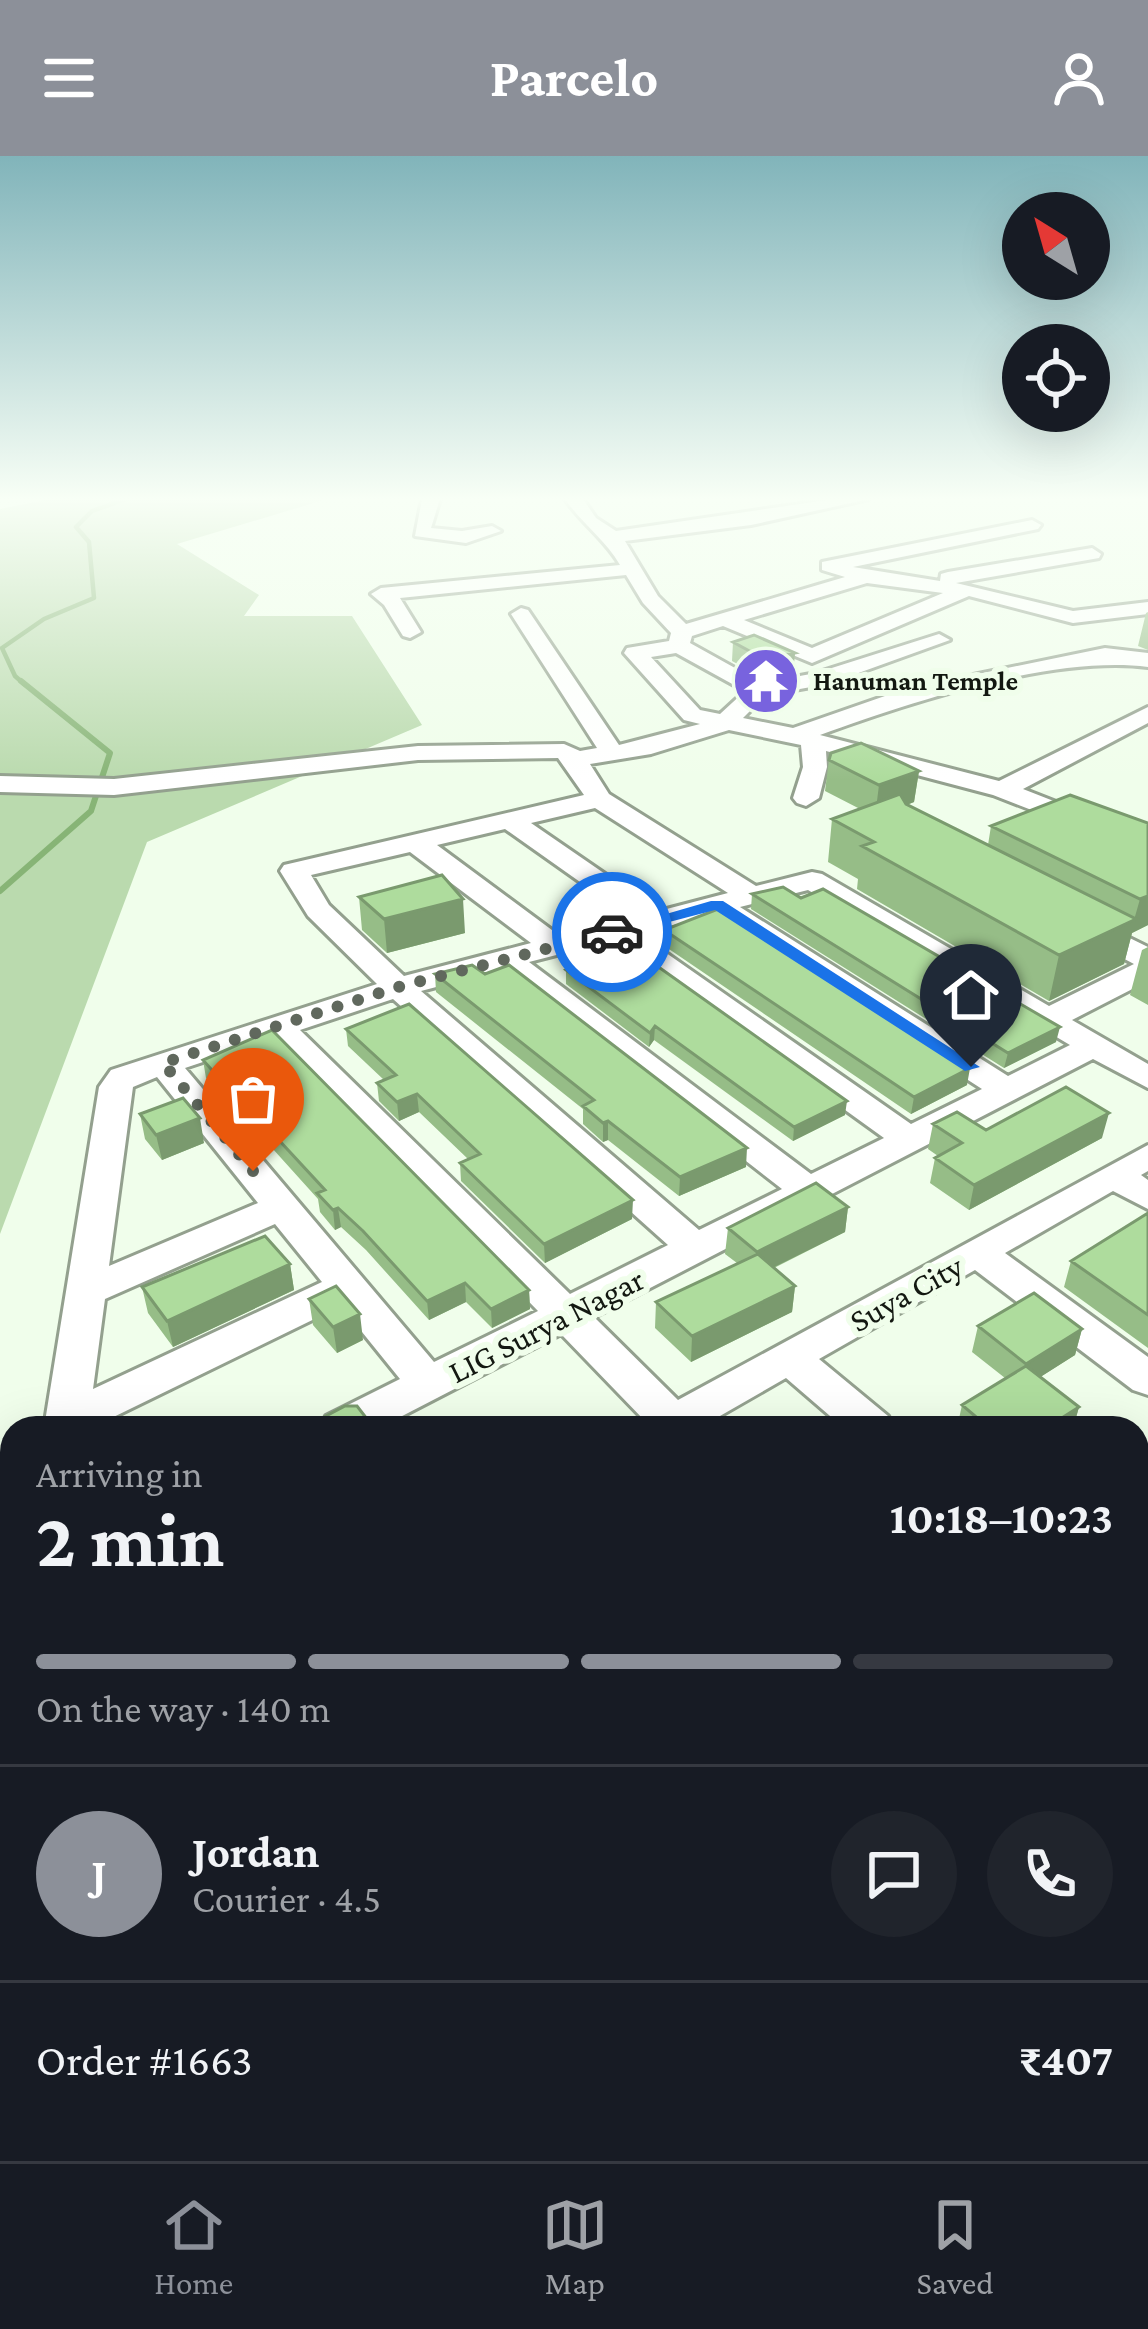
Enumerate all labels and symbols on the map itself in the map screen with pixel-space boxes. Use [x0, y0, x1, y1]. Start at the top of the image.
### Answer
north arrow [1002, 192, 1110, 300]
temple icon: Hanuman Temple [731, 646, 801, 716]
place label: Hanuman Temple [813, 666, 1018, 696]
courier [552, 872, 672, 992]
pin [920, 944, 1022, 1067]
pin [202, 1048, 304, 1171]
street label: Suya City [843, 1247, 970, 1339]
street label: LIG Surya Nagar [442, 1260, 650, 1390]

